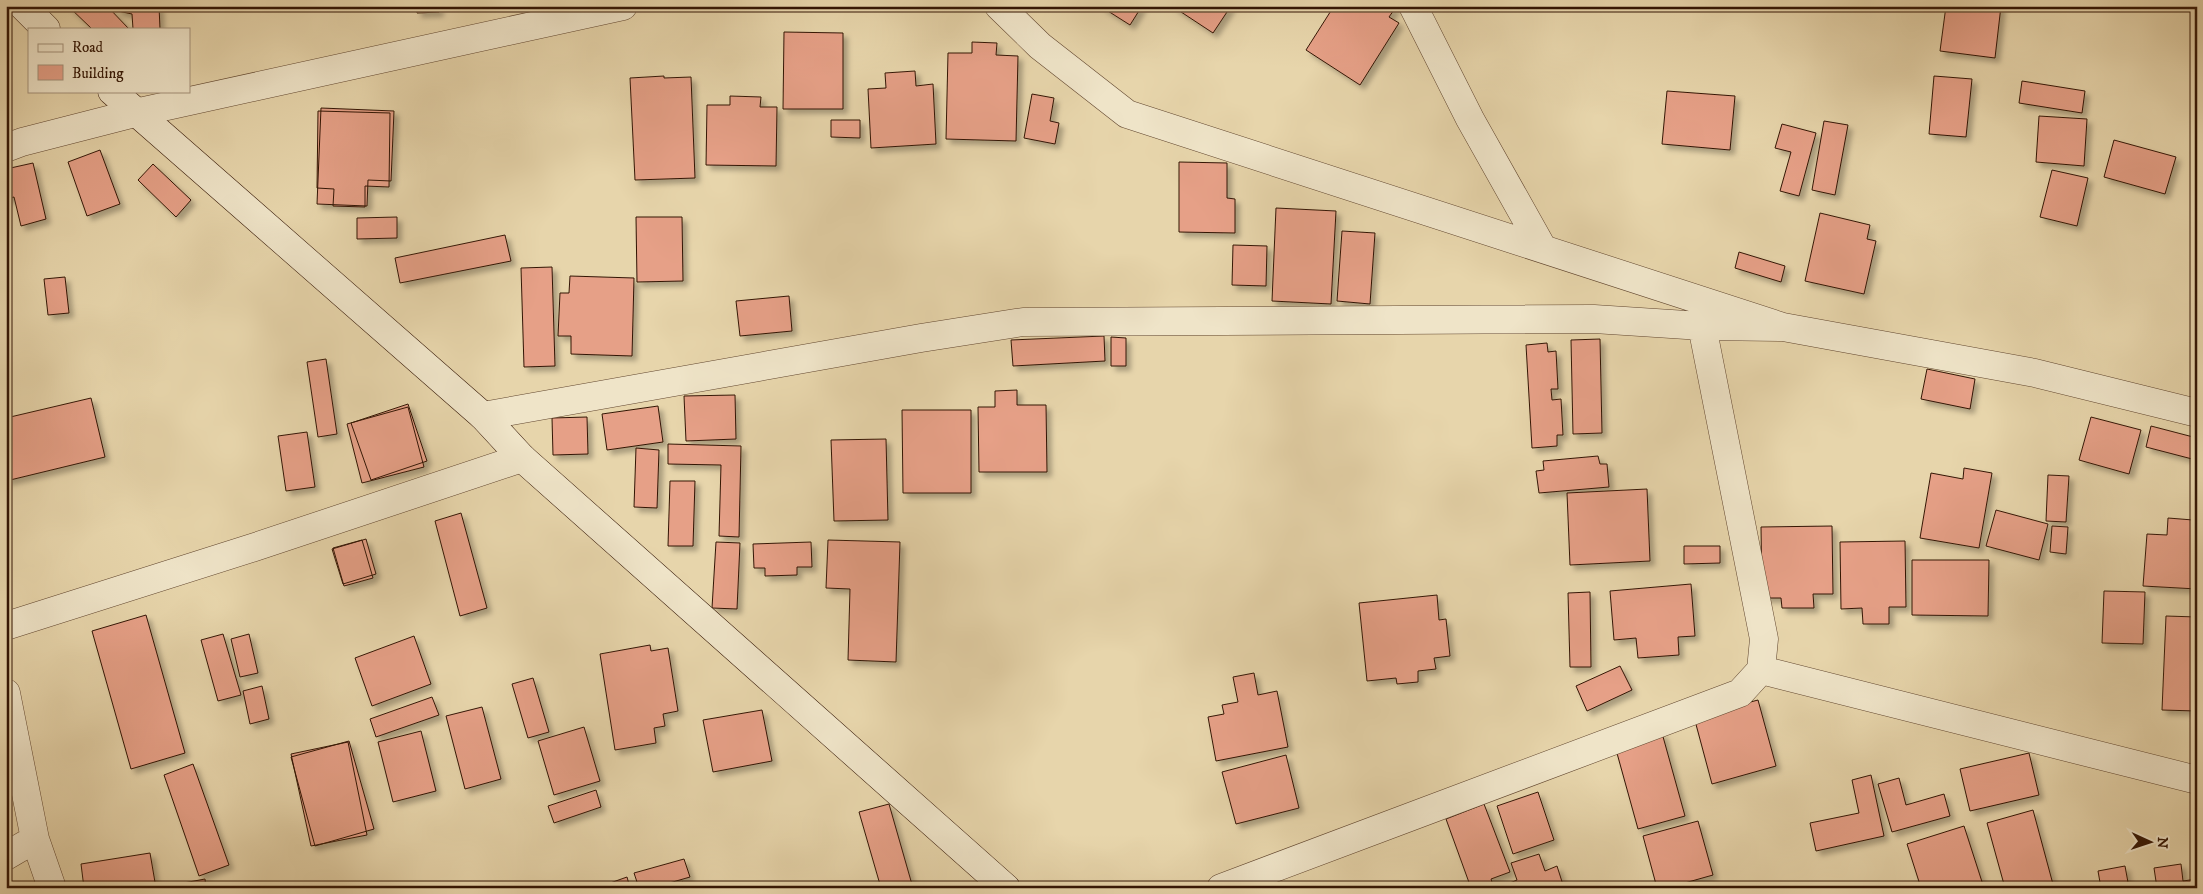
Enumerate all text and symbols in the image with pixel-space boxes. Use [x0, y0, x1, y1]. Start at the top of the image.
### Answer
legend [28, 28, 190, 92]
text: Road [72, 38, 104, 57]
text: Building [72, 64, 124, 83]
north arrow [2126, 816, 2176, 866]
text: N [2153, 836, 2171, 849]

